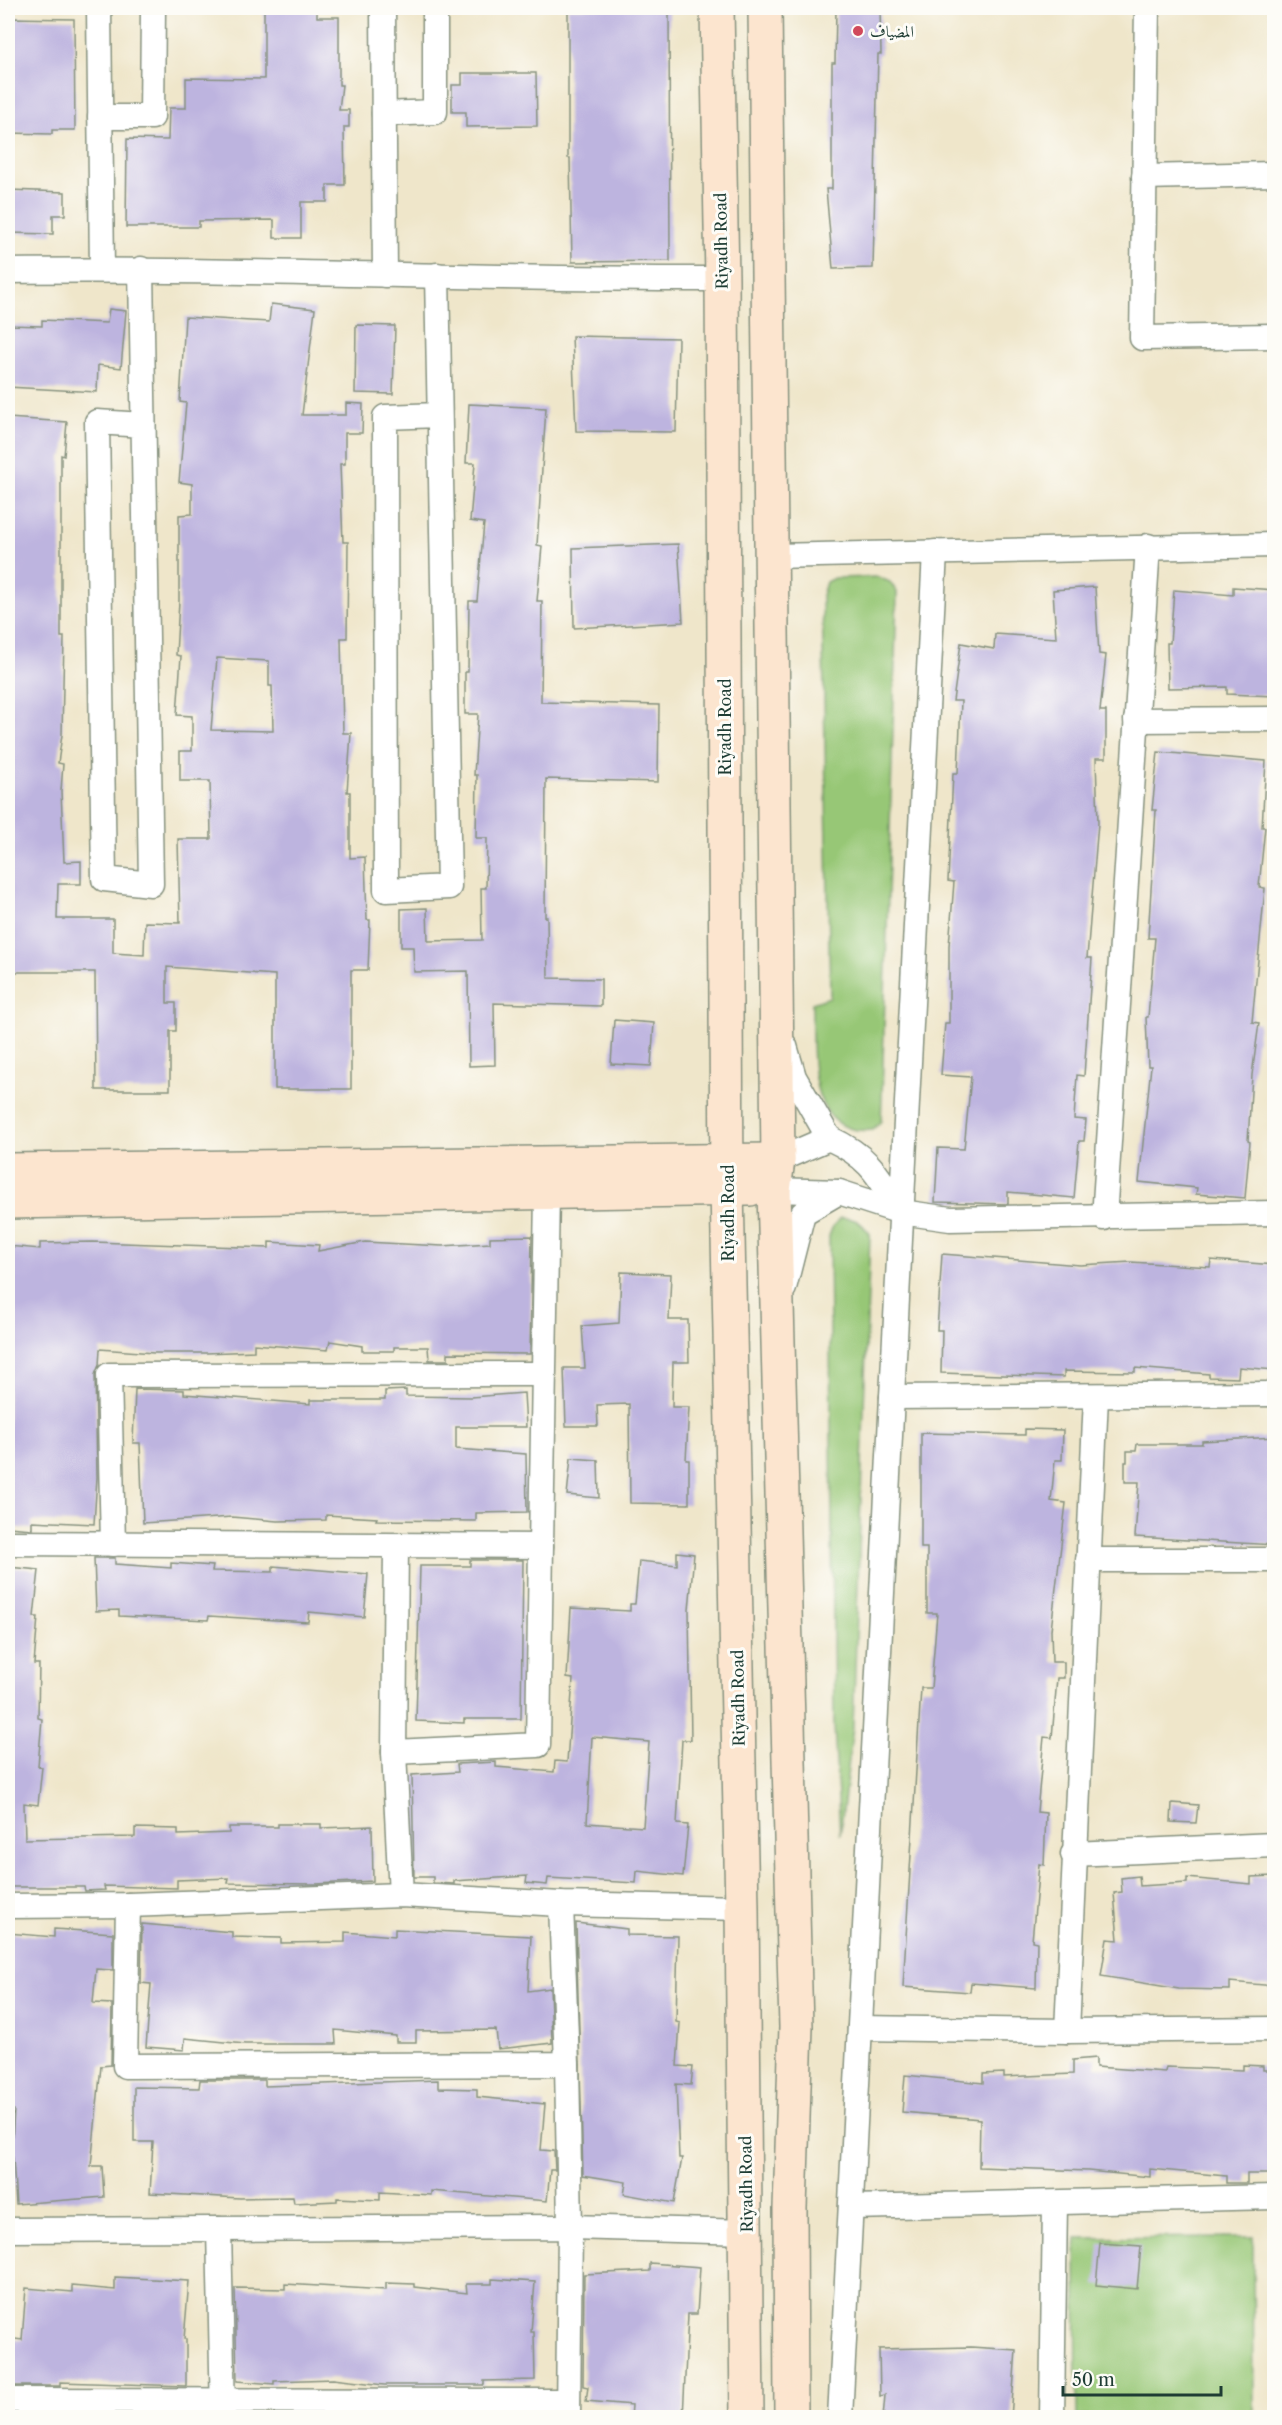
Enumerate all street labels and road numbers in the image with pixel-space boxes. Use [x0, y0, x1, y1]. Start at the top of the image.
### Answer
street label: Riyadh Road [710, 192, 732, 290]
street label: Riyadh Road [715, 678, 735, 775]
street label: Riyadh Road [718, 1164, 738, 1261]
street label: Riyadh Road [727, 1649, 749, 1747]
street label: Riyadh Road [735, 2135, 757, 2233]

